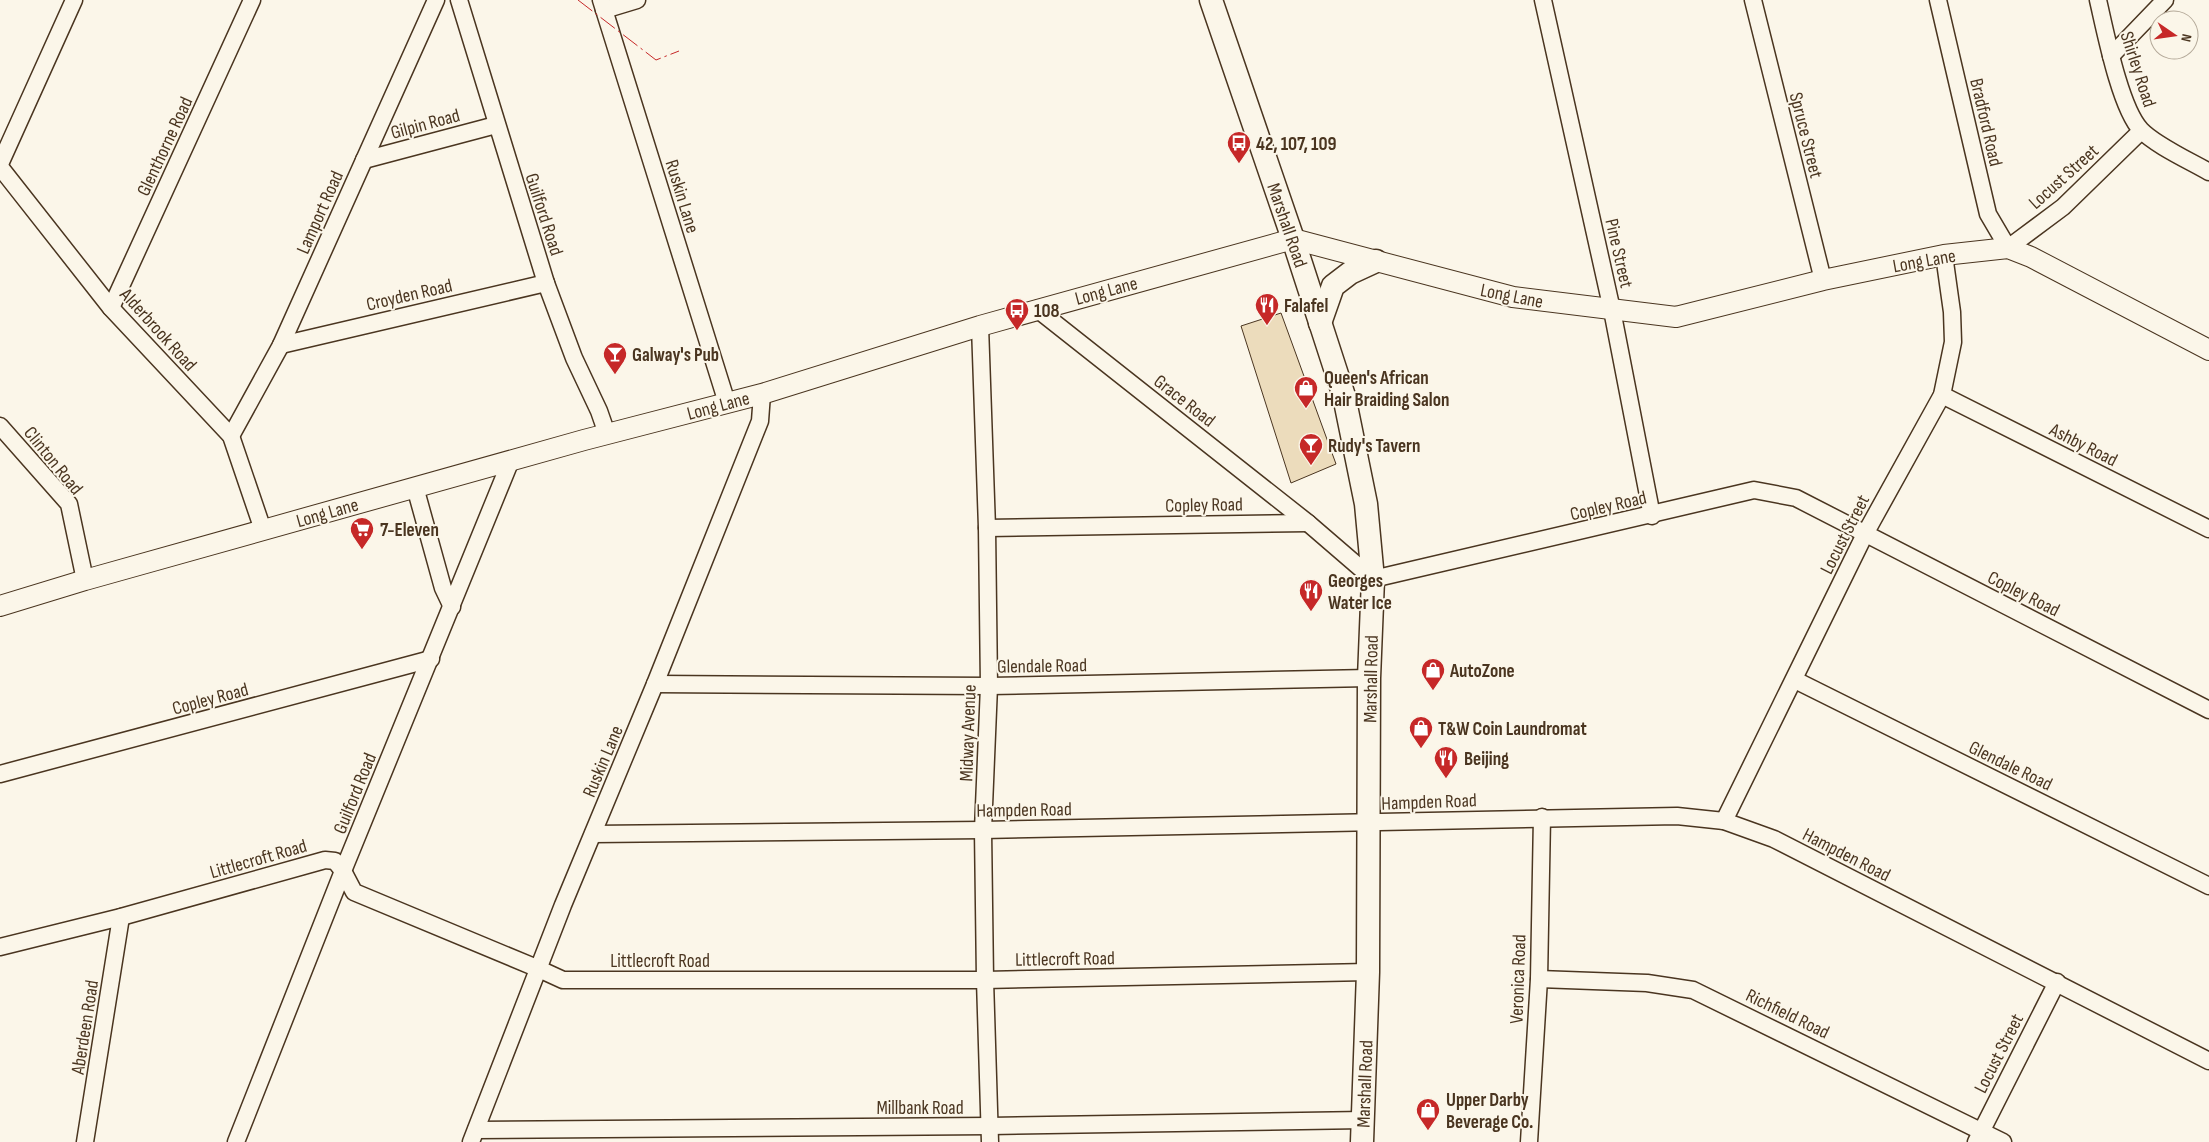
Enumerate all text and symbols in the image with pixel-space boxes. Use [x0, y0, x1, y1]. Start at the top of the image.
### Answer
north arrow [2149, 10, 2199, 60]
street label: Shirley Road [2115, 29, 2161, 110]
text: N [2177, 32, 2195, 43]
street label: Bradford Road [1964, 76, 2007, 169]
street label: Spruce Street [1784, 90, 1827, 181]
street label: Glenthorne Road [132, 93, 198, 200]
street label: Gilpin Road [388, 104, 463, 145]
bus stop icon: 42, 107, 109 [1226, 130, 1252, 164]
place label: 42, 107, 109 [1256, 133, 1337, 156]
street label: Locust Street [2024, 140, 2104, 214]
street label: Ruskin Lane [660, 157, 704, 236]
street label: Lamport Road [292, 168, 349, 258]
street label: Guilford Road [519, 170, 568, 259]
street label: Marshall Road [1261, 180, 1312, 271]
street label: Pine Street [1599, 216, 1638, 290]
street label: Long Lane [1891, 245, 1958, 278]
street label: Long Lane [1073, 272, 1140, 311]
street label: Croyden Road [364, 274, 455, 317]
street label: Long Lane [1478, 279, 1545, 314]
street label: Alderbrook Road [114, 283, 201, 376]
restaurant icon: Falafel [1254, 292, 1280, 326]
place label: Falafel [1284, 295, 1328, 318]
bus stop icon: 108 [1004, 297, 1030, 331]
place label: 108 [1034, 300, 1059, 323]
bar icon: Galway's Pub [602, 341, 628, 375]
place label: Galway's Pub [632, 344, 719, 367]
place label: Queen's African Hair Braiding Salon [1324, 367, 1449, 412]
street label: Grace Road [1149, 370, 1219, 432]
shop icon: Queen's African Hair Braiding Salon [1293, 375, 1319, 409]
street label: Long Lane [685, 387, 752, 426]
street label: Ashby Road [2045, 418, 2121, 472]
street label: Clinton Road [18, 422, 87, 500]
bar icon: Rudy's Tavern [1298, 432, 1324, 466]
place label: Rudy's Tavern [1328, 435, 1420, 458]
street label: Copley Road [1568, 487, 1649, 526]
street label: Locust Street [1816, 491, 1875, 578]
street label: Copley Road [1165, 493, 1243, 518]
street label: Long Lane [294, 494, 361, 533]
supermarket icon: 7-Eleven [349, 516, 375, 550]
place label: 7-Eleven [380, 519, 439, 542]
street label: Copley Road [1983, 566, 2063, 622]
place label: Georges Water Ice [1328, 570, 1392, 615]
restaurant icon: Georges Water Ice [1298, 578, 1324, 612]
street label: Marshall Road [1359, 635, 1384, 723]
street label: Glendale Road [997, 654, 1087, 679]
shop icon: AutoZone [1420, 657, 1446, 691]
place label: AutoZone [1449, 660, 1515, 683]
street label: Copley Road [170, 678, 251, 721]
street label: Midway Avenue [955, 684, 982, 782]
shop icon: T&W Coin Laundromat [1408, 715, 1434, 749]
place label: T&W Coin Laundromat [1438, 718, 1587, 741]
street label: Ruskin Lane [578, 722, 629, 801]
street label: Glendale Road [1965, 736, 2056, 796]
restaurant icon: Beijing [1433, 745, 1459, 779]
place label: Beijing [1464, 748, 1509, 771]
street label: Guilford Road [329, 750, 382, 837]
street label: Hampden Road [1381, 789, 1477, 816]
street label: Hampden Road [976, 798, 1072, 823]
street label: Hampden Road [1799, 823, 1894, 887]
street label: Littlecroft Road [207, 835, 310, 884]
street label: Veronica Road [1505, 934, 1532, 1024]
street label: Littlecroft Road [1015, 947, 1115, 972]
street label: Littlecroft Road [610, 950, 710, 973]
street label: Aberdeen Road [67, 978, 104, 1077]
street label: Richfield Road [1742, 984, 1833, 1044]
street label: Locust Street [1970, 1010, 2029, 1097]
street label: Marshall Road [1352, 1040, 1379, 1128]
place label: Upper Darby Beverage Co. [1446, 1089, 1533, 1134]
street label: Millbank Road [876, 1097, 964, 1120]
shop icon: Upper Darby Beverage Co. [1415, 1097, 1441, 1131]

